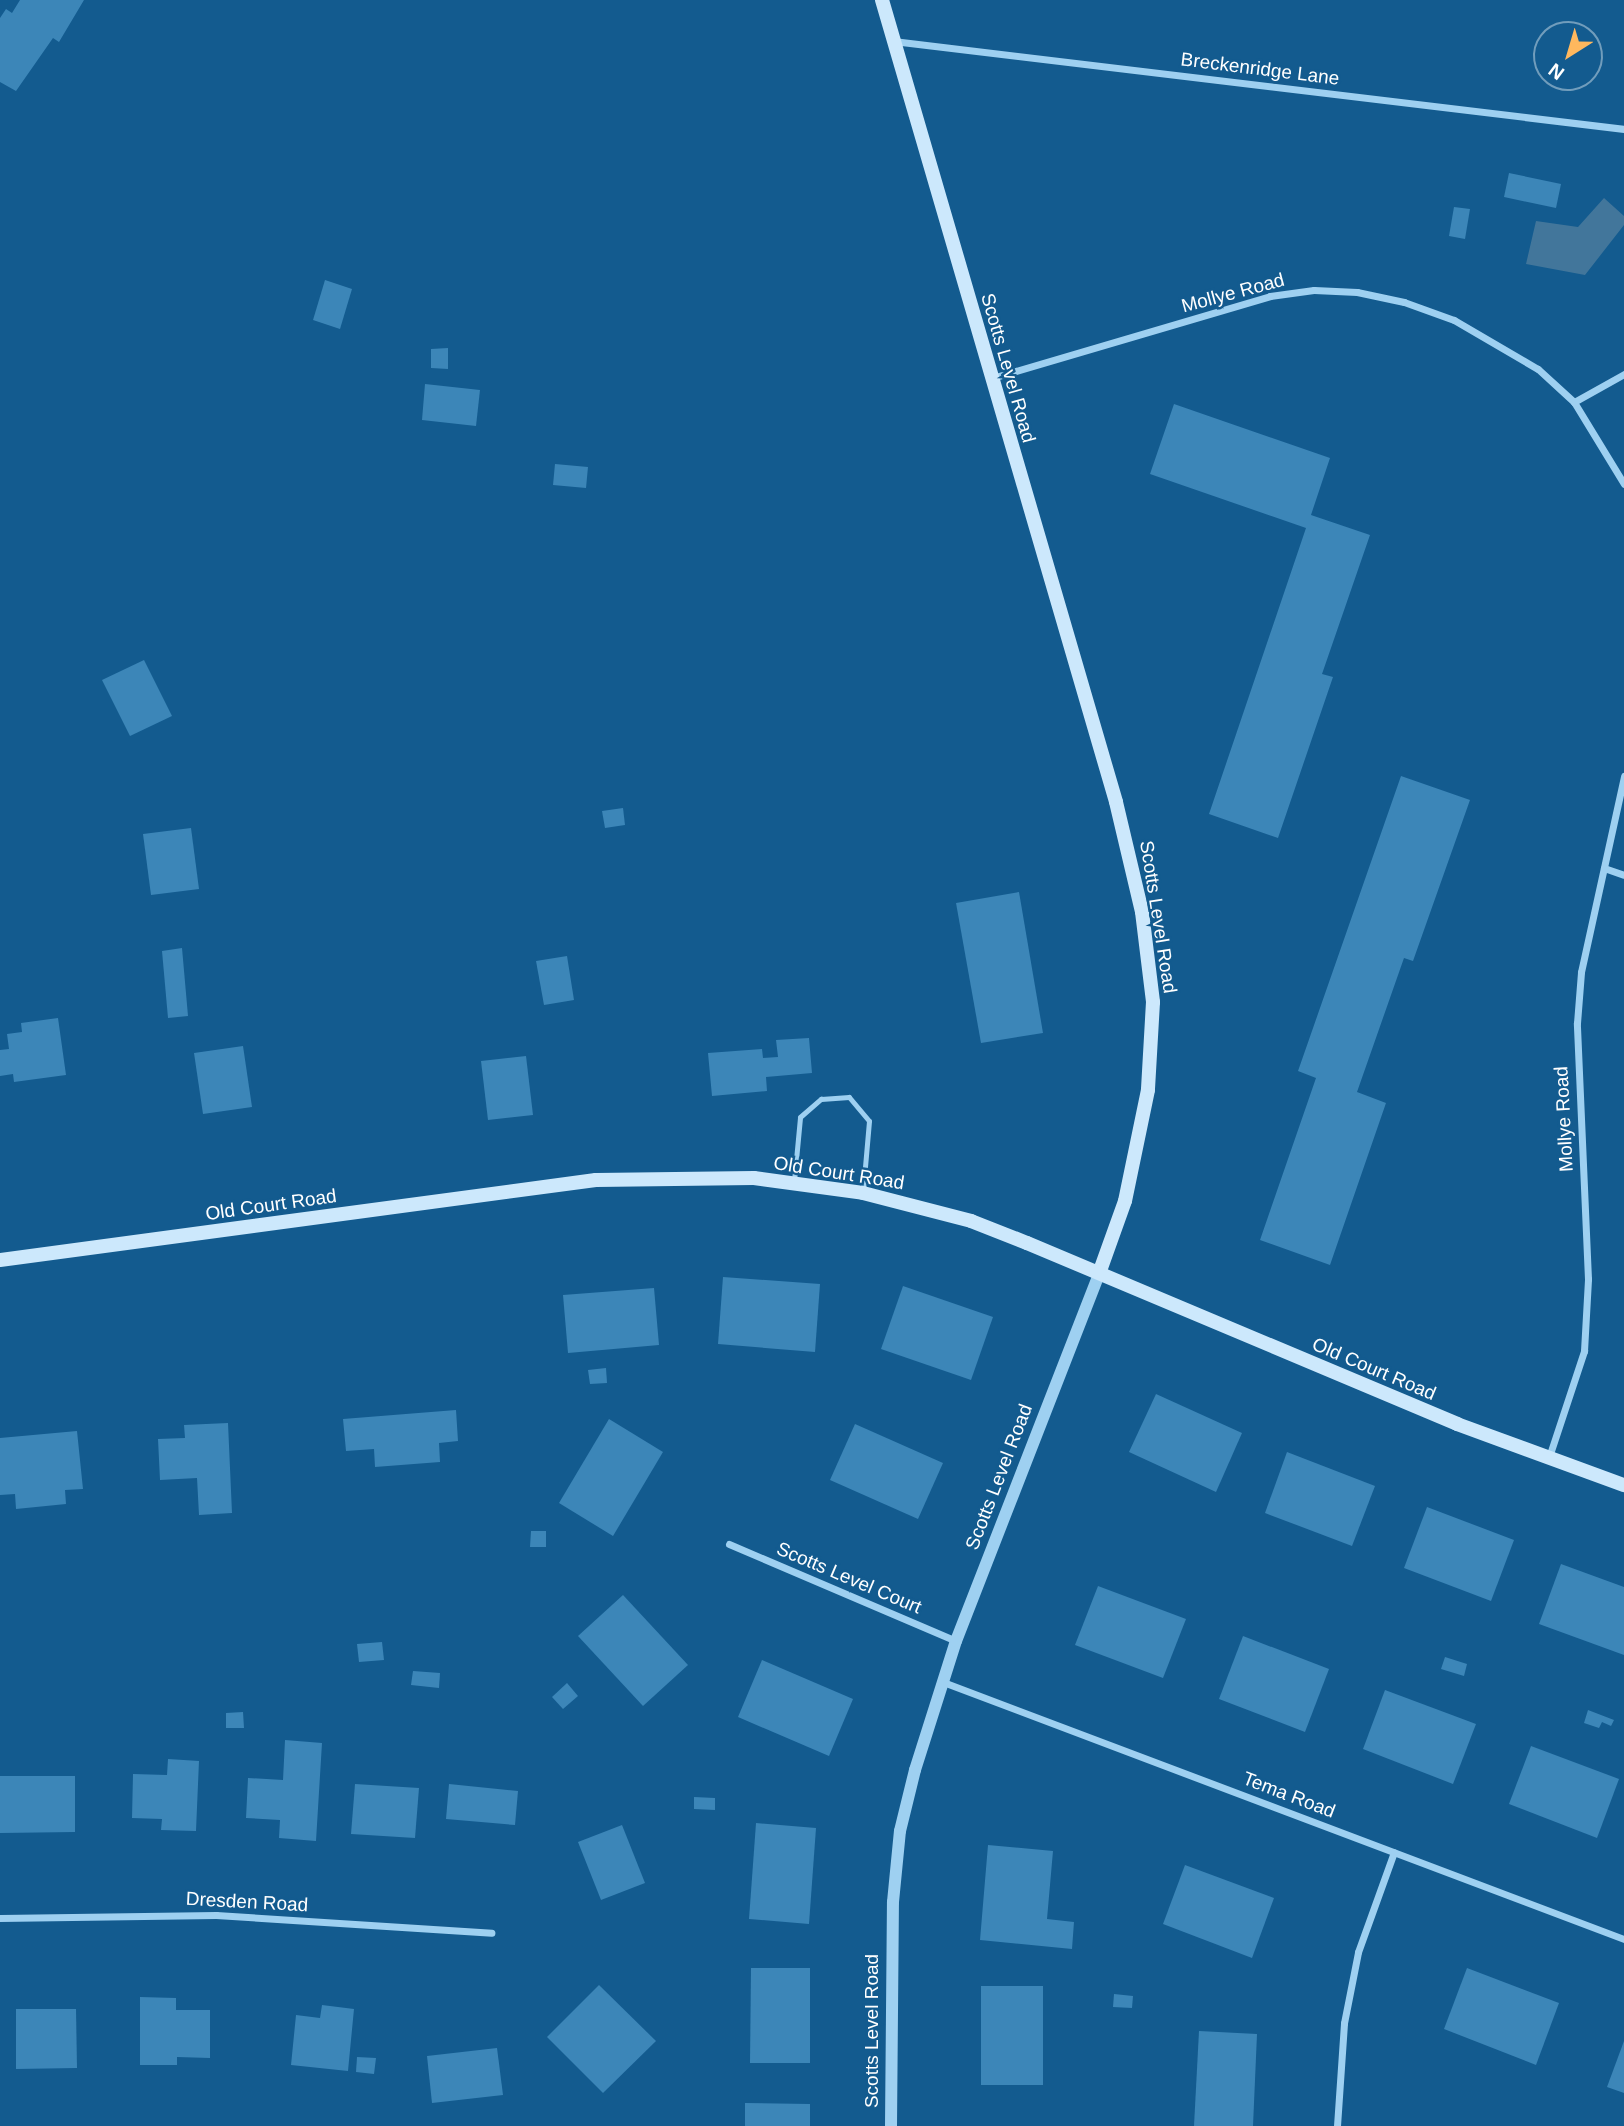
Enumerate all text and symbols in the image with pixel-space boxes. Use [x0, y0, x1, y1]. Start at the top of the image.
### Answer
north arrow [1533, 21, 1603, 91]
street label: Breckenridge Lane [1179, 48, 1341, 90]
text: N [1544, 59, 1568, 84]
street label: Mollye Road [1179, 268, 1287, 318]
street label: Scotts Level Road [976, 291, 1040, 445]
street label: Scotts Level Road [1135, 839, 1181, 995]
street label: Mollye Road [1550, 1066, 1578, 1172]
street label: Old Court Road [772, 1151, 906, 1195]
street label: Old Court Road [204, 1185, 338, 1225]
street label: Old Court Road [1309, 1333, 1439, 1405]
street label: Scotts Level Road [961, 1401, 1037, 1553]
street label: Scotts Level Court [773, 1537, 925, 1619]
street label: Tema Road [1240, 1767, 1338, 1823]
street label: Dresden Road [185, 1887, 309, 1917]
street label: Scotts Level Road [861, 1954, 883, 2108]

